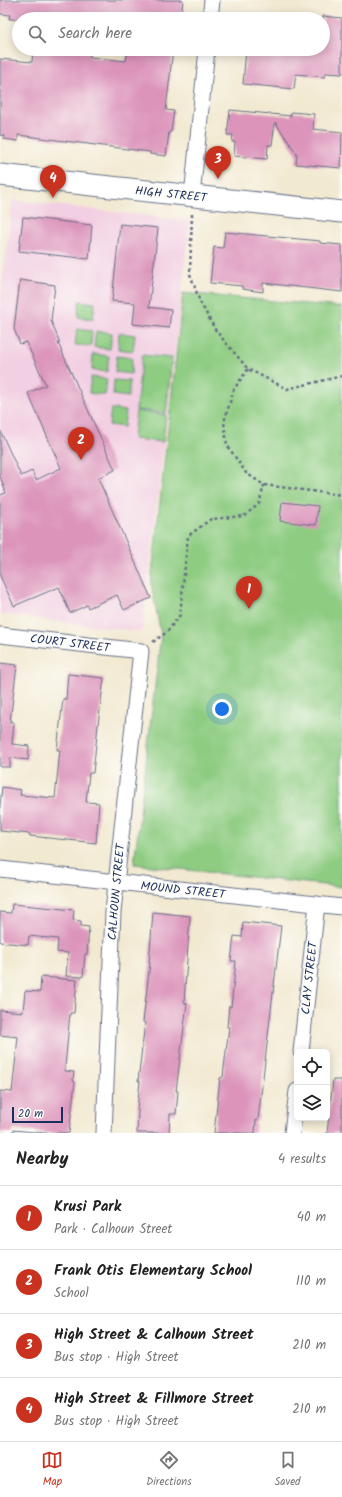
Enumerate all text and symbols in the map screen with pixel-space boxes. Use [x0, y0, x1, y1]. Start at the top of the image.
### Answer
search box [12, 12, 330, 56]
text: Search here [58, 22, 132, 46]
icon: search [26, 23, 48, 45]
pin: 3 [205, 146, 231, 179]
pin: 4 [40, 165, 66, 198]
street label: HIGH STREET [134, 181, 209, 208]
pin: 2 [68, 427, 94, 460]
pin: 1 [236, 576, 262, 609]
street label: COURT STREET [29, 629, 112, 658]
your location [212, 699, 232, 719]
street label: CALHOUN STREET [103, 841, 130, 941]
street label: MOUND STREET [140, 877, 228, 905]
street label: CLAY STREET [296, 939, 323, 1015]
map controls [294, 1049, 330, 1121]
button: locate [294, 1049, 330, 1085]
button: layers [294, 1085, 330, 1121]
scale bar [12, 1105, 63, 1124]
text: 20 m [18, 1105, 43, 1123]
text: Nearby [16, 1146, 68, 1173]
text: 4 results [278, 1149, 326, 1170]
text: Krusi Park [54, 1195, 121, 1219]
text: 1 [27, 1207, 31, 1228]
text: 40 m [297, 1207, 326, 1228]
text: Park · Calhoun Street [54, 1219, 172, 1240]
text: Frank Otis Elementary School [54, 1259, 252, 1283]
text: 2 [25, 1271, 33, 1292]
text: 110 m [296, 1271, 326, 1292]
text: School [54, 1283, 89, 1304]
text: High Street & Calhoun Street [54, 1323, 254, 1347]
text: 3 [25, 1335, 33, 1356]
text: 210 m [292, 1335, 326, 1356]
text: Bus stop · High Street [54, 1347, 179, 1368]
text: High Street & Fillmore Street [54, 1387, 254, 1411]
text: 4 [25, 1399, 33, 1420]
text: 210 m [292, 1399, 326, 1420]
text: Bus stop · High Street [54, 1411, 179, 1432]
tab: Map [41, 1449, 63, 1491]
tab: Directions [146, 1449, 192, 1491]
tab: Saved [275, 1449, 301, 1491]

